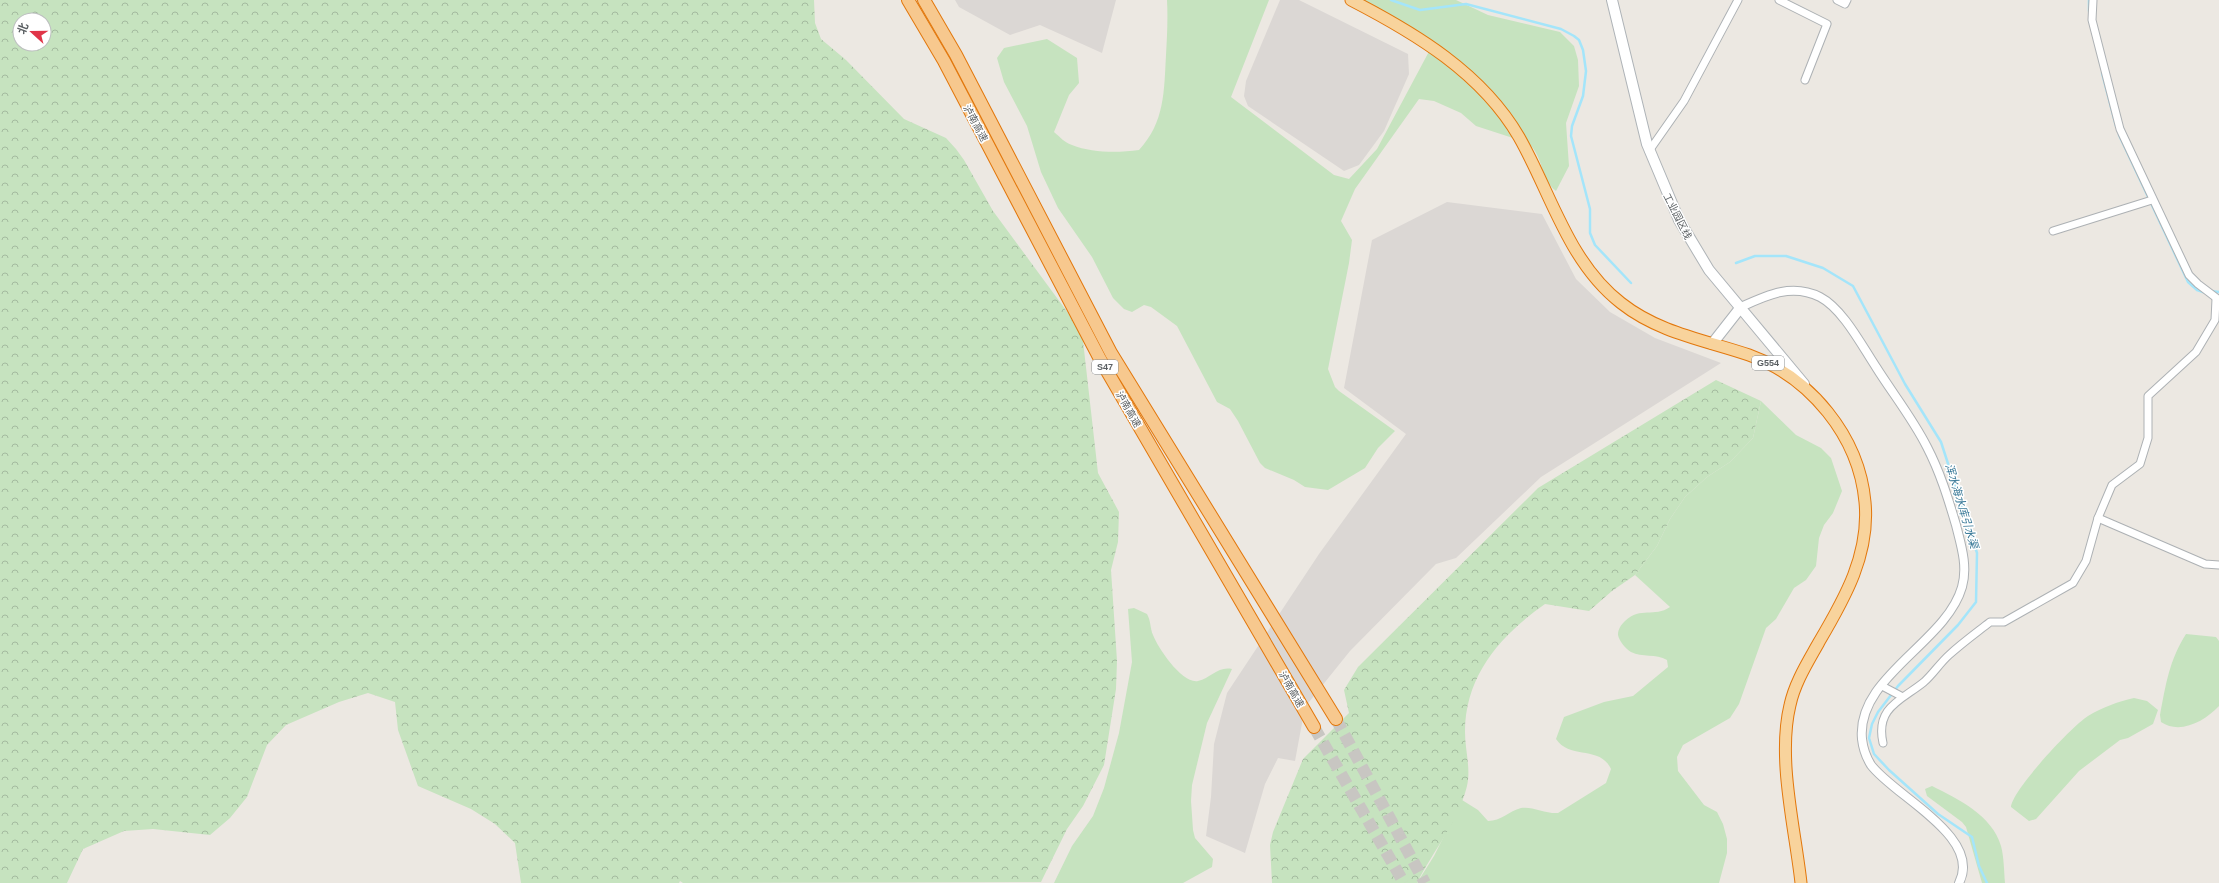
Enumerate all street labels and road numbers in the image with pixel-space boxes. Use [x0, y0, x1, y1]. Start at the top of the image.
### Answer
street label: 泸南高速 [961, 103, 990, 143]
street label: 工业园区线 [1661, 191, 1694, 241]
road number: G554 [1752, 356, 1784, 370]
road number: S47 [1092, 360, 1118, 374]
street label: 泸南高速 [1114, 389, 1143, 429]
street label: 泸南高速 [1277, 669, 1306, 709]

